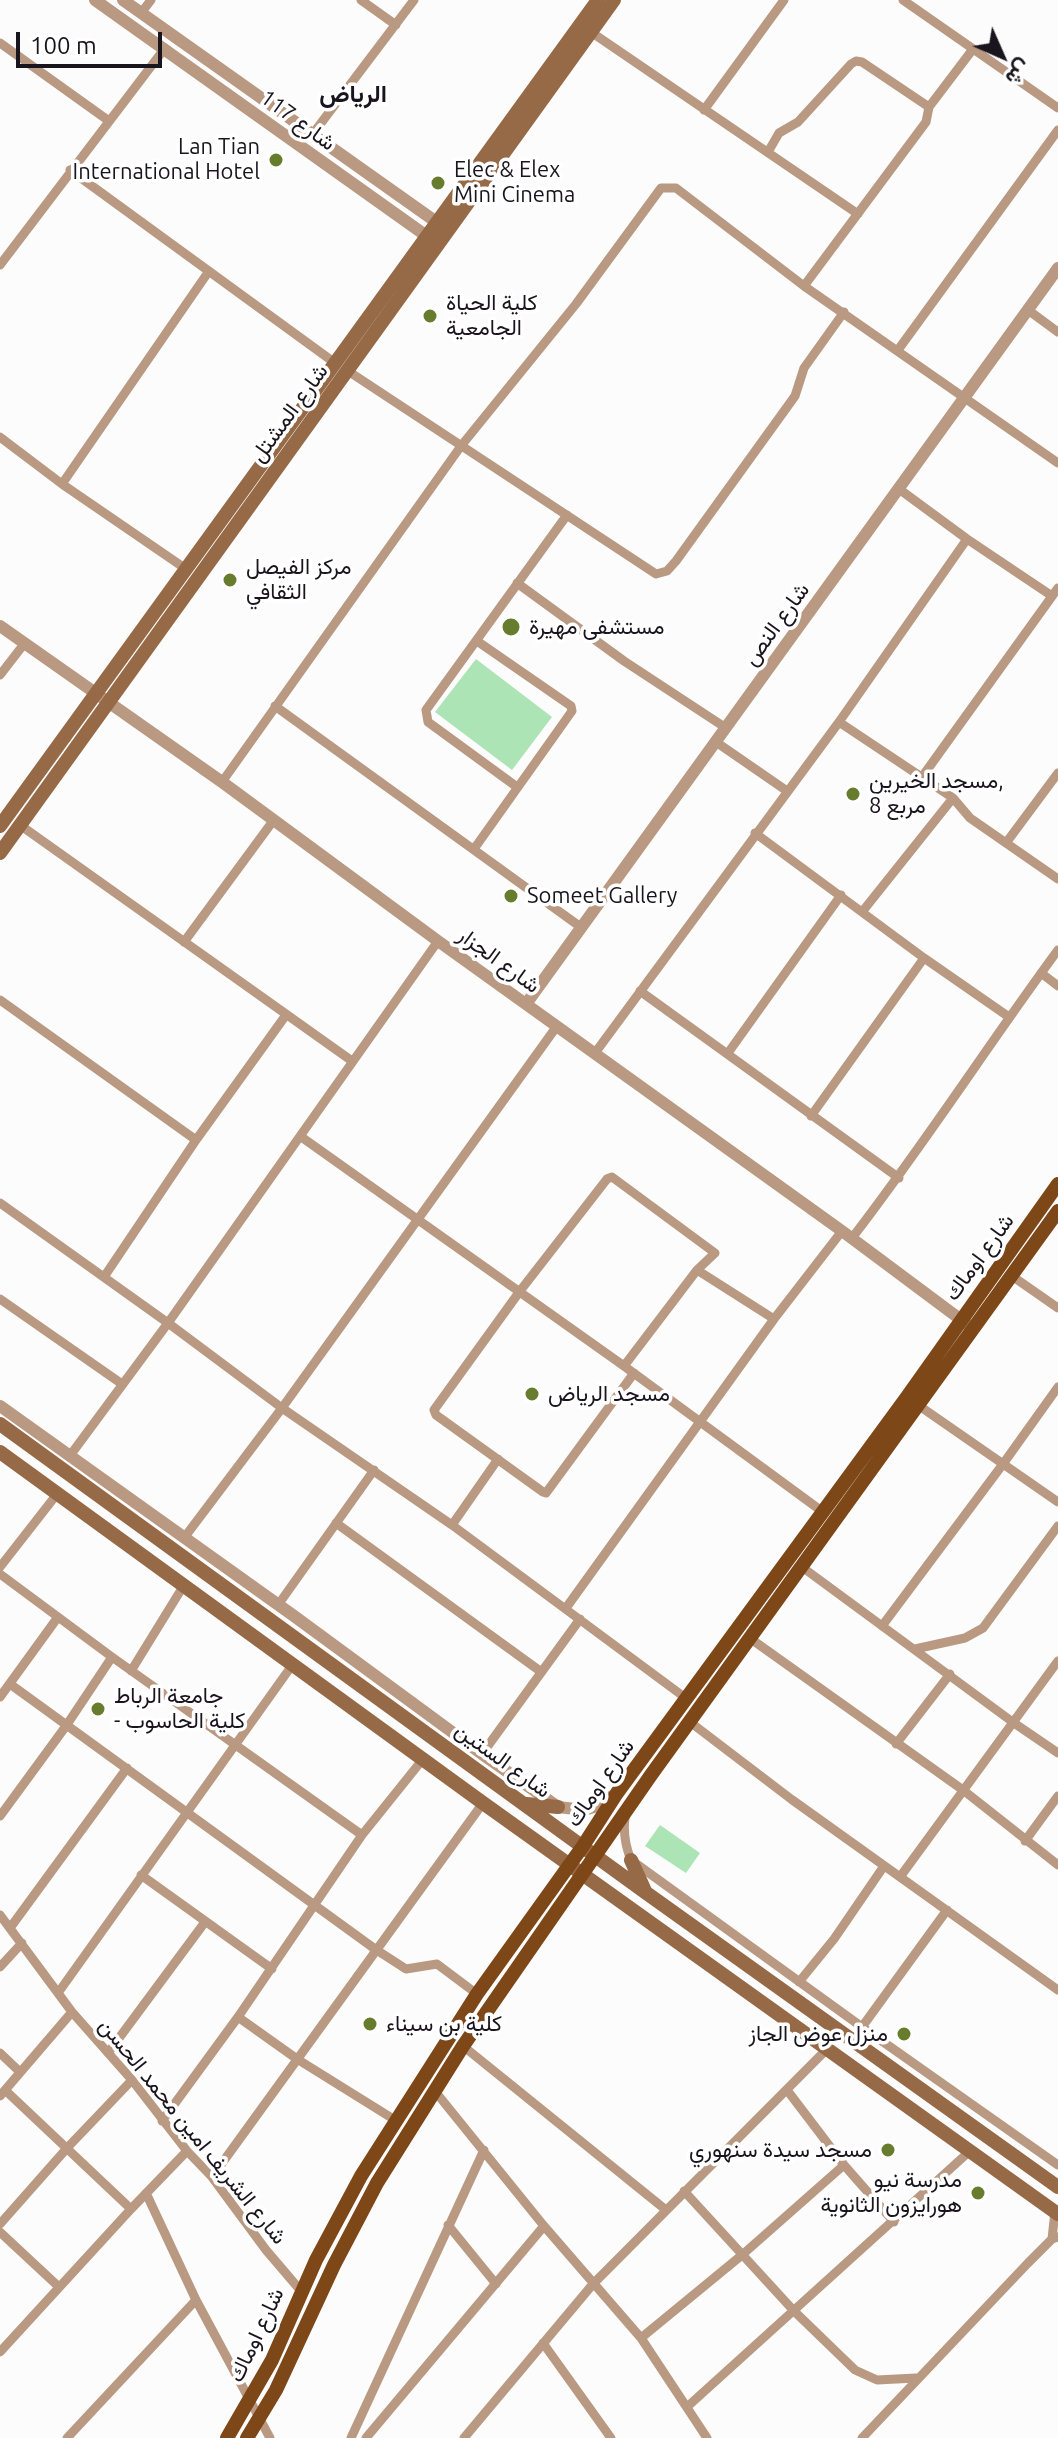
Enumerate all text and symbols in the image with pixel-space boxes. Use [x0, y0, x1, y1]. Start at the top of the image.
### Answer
scale bar [20, 16, 166, 66]
north arrow [962, 16, 1042, 96]
text: 100 m [30, 32, 97, 59]
text: ش [1001, 55, 1038, 92]
district label: الرياض [319, 80, 387, 108]
street label: شارع 117 [255, 84, 341, 156]
place label: Lan Tian International Hotel [73, 134, 260, 186]
marker: Lan Tian International Hotel [267, 151, 285, 169]
place label: Elec & Elex Mini Cinema [454, 157, 575, 208]
marker: Elec & Elex Mini Cinema [429, 174, 447, 192]
place label: كلية الحياة الجامعية [446, 290, 538, 342]
marker: كلية الحياة الجامعية [421, 307, 439, 325]
street label: شارع المشتل [245, 359, 333, 467]
place label: مركز الفيصل الثقافي [246, 554, 352, 606]
marker: مركز الفيصل الثقافي [221, 571, 239, 589]
street label: شارع النص [737, 577, 815, 671]
place label: مستشفى مهيرة [529, 614, 664, 640]
marker: مستشفى مهيرة [500, 616, 522, 638]
place label: مسجد الخيرين, مربع 8 [869, 768, 1004, 820]
marker: مسجد الخيرين, مربع 8 [844, 785, 862, 803]
place label: Someet Gallery [527, 883, 677, 909]
marker: Someet Gallery [502, 887, 520, 905]
street label: شارع الجزار [453, 921, 545, 999]
street label: شارع اوماك [939, 1208, 1019, 1306]
place label: مسجد الرياض [548, 1381, 670, 1407]
marker: مسجد الرياض [523, 1385, 541, 1403]
place label: جامعة الرباط - كلية الحاسوب [114, 1683, 245, 1734]
marker: جامعة الرباط - كلية الحاسوب [89, 1700, 107, 1718]
street label: شارع الستين [450, 1716, 556, 1804]
street label: شارع اوماك [560, 1734, 640, 1832]
place label: كلية بن سيناء [386, 2011, 502, 2037]
street label: شارع الشريف امين محمد الحسن [94, 2013, 292, 2249]
marker: كلية بن سيناء [361, 2015, 379, 2033]
place label: منزل عوض الجاز [748, 2021, 888, 2047]
marker: منزل عوض الجاز [895, 2025, 913, 2043]
place label: مسجد سيدة سنهوري [689, 2137, 872, 2163]
marker: مسجد سيدة سنهوري [879, 2141, 897, 2159]
place label: مدرسة نيو هورايزون الثانوية [820, 2167, 962, 2218]
marker: مدرسة نيو هورايزون الثانوية [969, 2184, 987, 2202]
street label: شارع اوماك [223, 2284, 289, 2386]

